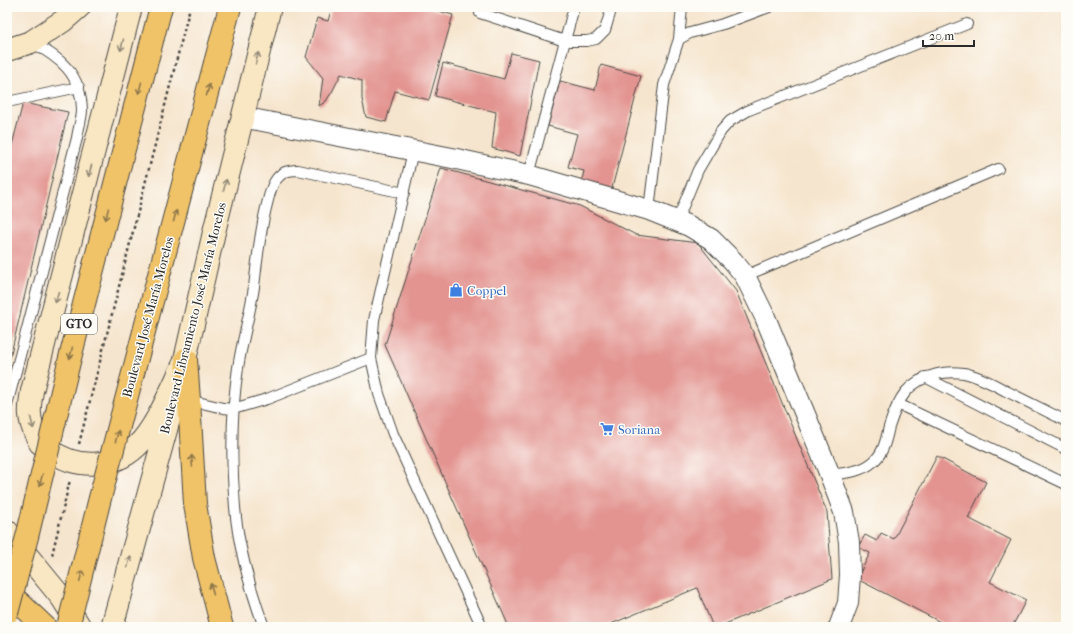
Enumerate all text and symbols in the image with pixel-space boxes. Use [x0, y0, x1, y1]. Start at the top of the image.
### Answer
scale bar [923, 22, 974, 48]
text: 20 m [929, 29, 954, 43]
one-way arrow [117, 38, 125, 51]
one-way arrow [253, 52, 261, 65]
one-way arrow [135, 81, 143, 94]
one-way arrow [205, 84, 212, 97]
one-way arrow [85, 164, 93, 177]
one-way arrow [222, 178, 230, 191]
street label: Boulevard Libramiento José María Morelos [157, 200, 229, 435]
one-way arrow [103, 207, 111, 220]
one-way arrow [172, 210, 179, 223]
street label: Boulevard José María Morelos [119, 235, 177, 399]
shop icon: Coppel [448, 282, 464, 298]
place label: Coppel [467, 283, 507, 298]
one-way arrow [53, 290, 60, 303]
road number: GTO [61, 314, 97, 334]
one-way arrow [67, 347, 75, 360]
one-way arrow [29, 416, 36, 429]
supermarket icon: Soriana [599, 421, 615, 437]
place label: Soriana [618, 422, 661, 437]
one-way arrow [114, 430, 121, 443]
one-way arrow [189, 455, 196, 468]
one-way arrow [37, 473, 44, 486]
one-way arrow [126, 556, 133, 569]
one-way arrow [77, 569, 85, 582]
one-way arrow [208, 583, 215, 596]

